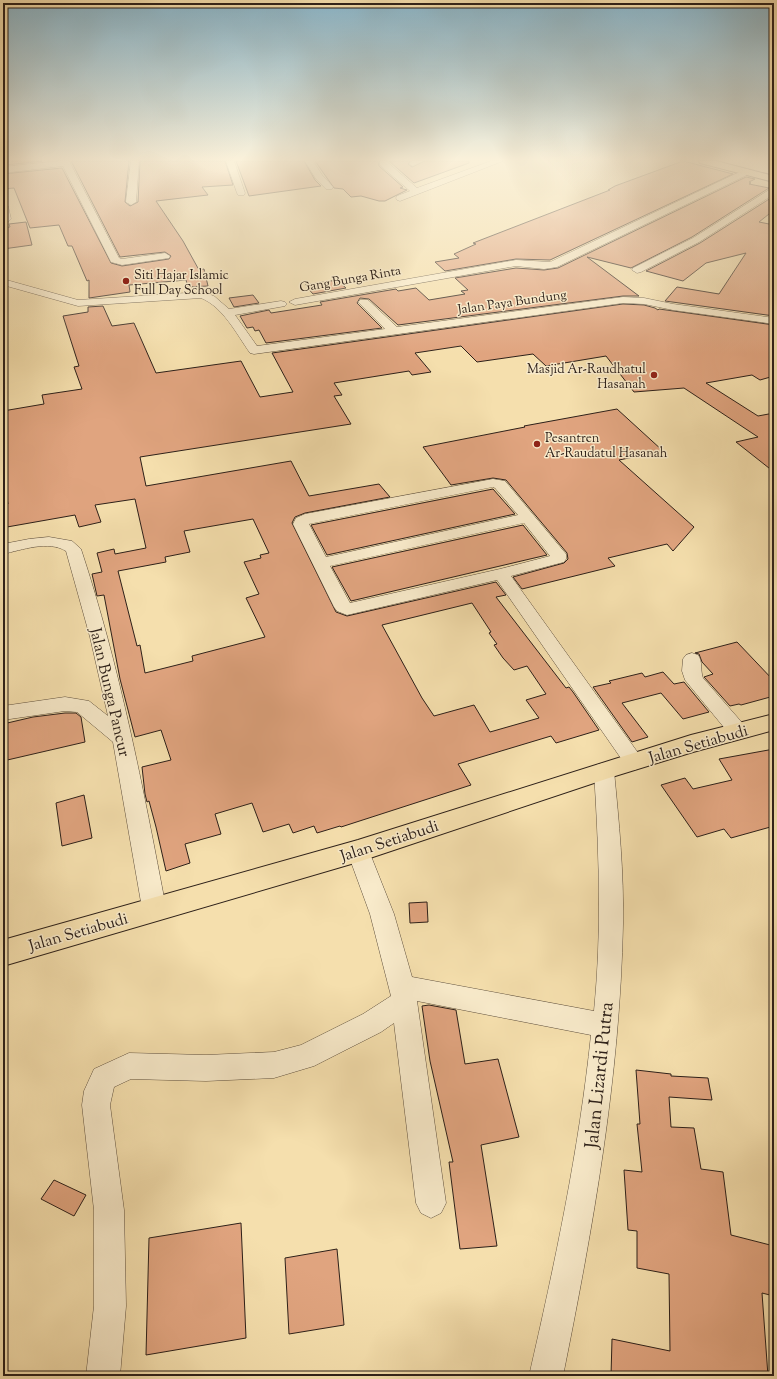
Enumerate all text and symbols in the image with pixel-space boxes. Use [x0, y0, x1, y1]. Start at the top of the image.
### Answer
street label: Gang Bunga Rinta [298, 262, 402, 298]
place label: Siti Hajar Islamic Full Day School [134, 267, 229, 300]
marker: Siti Hajar Islamic Full Day School [121, 276, 131, 286]
street label: Jalan Paya Bundung [456, 286, 568, 320]
place label: Masjid Ar-Raudhatul Hasanah [527, 361, 646, 394]
marker: Masjid Ar-Raudhatul Hasanah [649, 370, 659, 380]
place label: Pesantren Ar-Raudatul Hasanah [545, 430, 668, 463]
marker: Pesantren Ar-Raudatul Hasanah [532, 439, 542, 449]
street label: Jalan Bunga Pancur [82, 625, 135, 759]
street label: Jalan Setiabudi [645, 720, 752, 771]
street label: Jalan Setiabudi [337, 815, 442, 869]
street label: Jalan Setiabudi [25, 908, 132, 959]
street label: Jalan Lizardi Putra [579, 1000, 622, 1151]

